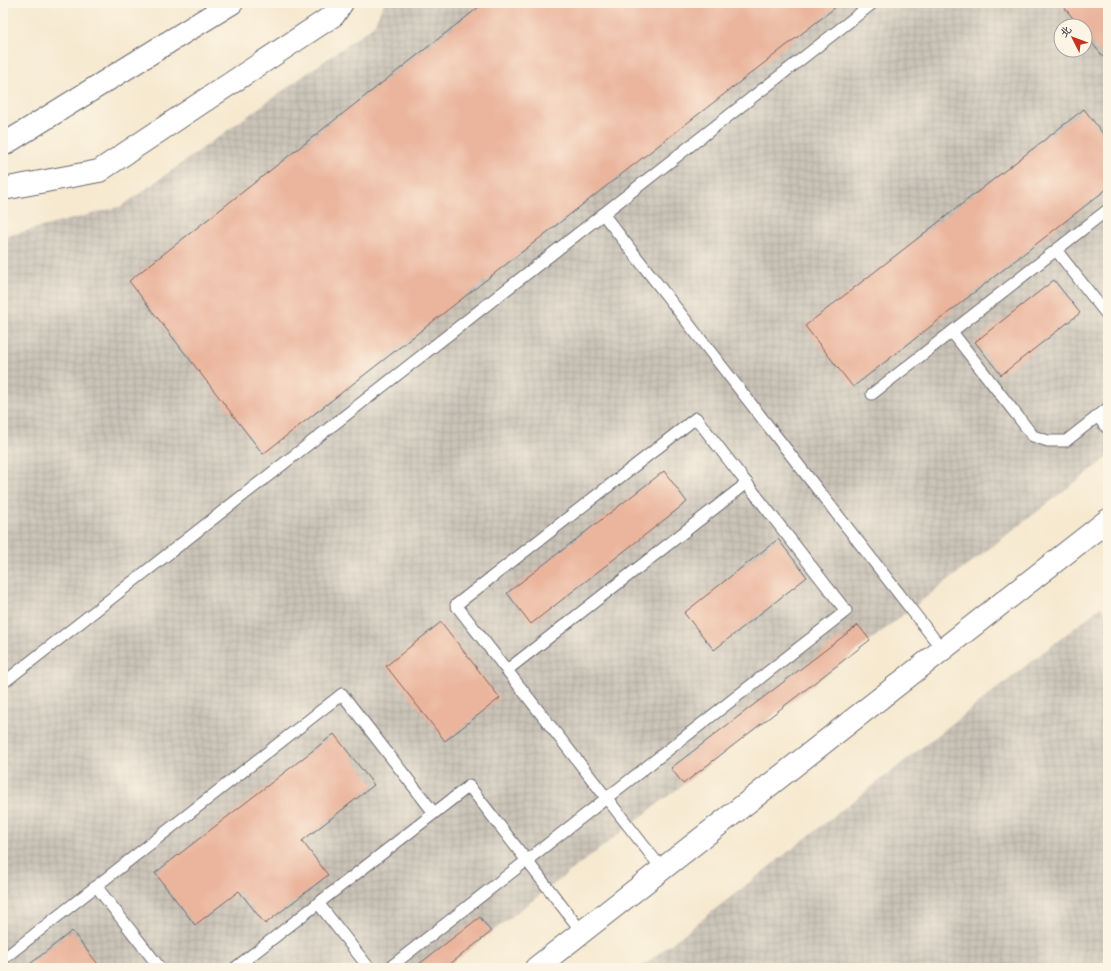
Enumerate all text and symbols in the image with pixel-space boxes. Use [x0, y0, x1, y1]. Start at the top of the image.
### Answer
north arrow [1053, 18, 1093, 58]
text: 北 [1056, 22, 1074, 40]

